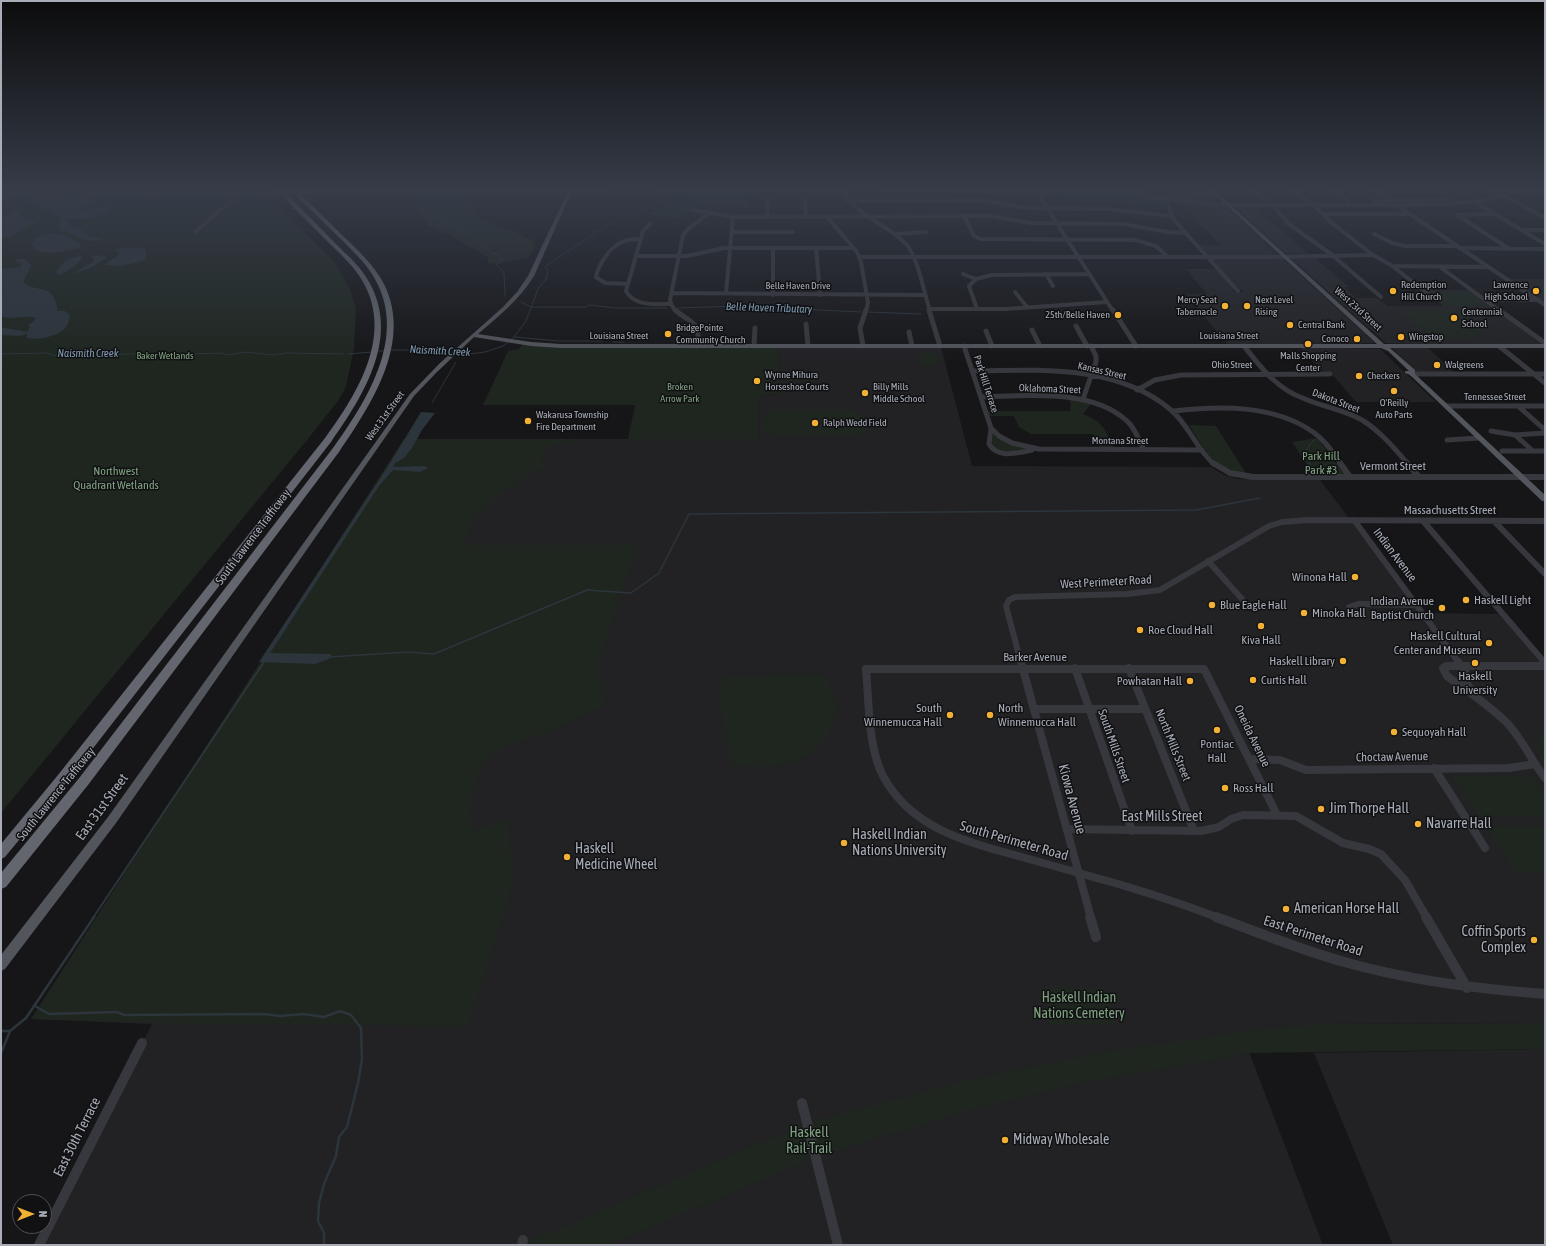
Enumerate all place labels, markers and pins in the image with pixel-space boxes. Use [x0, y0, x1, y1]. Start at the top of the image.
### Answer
place label: Redemption Hill Church [1401, 279, 1446, 302]
place label: Lawrence High School [1485, 279, 1528, 302]
marker: Redemption Hill Church [1388, 286, 1398, 296]
marker: Lawrence High School [1531, 286, 1541, 296]
place label: Mercy Seat Tabernacle [1176, 294, 1217, 318]
place label: Next Level Rising [1255, 294, 1293, 318]
marker: Mercy Seat Tabernacle [1220, 301, 1230, 311]
marker: Next Level Rising [1242, 301, 1252, 311]
place label: Centennial School [1462, 306, 1503, 330]
place label: 25th/Belle Haven [1045, 309, 1110, 321]
marker: 25th/Belle Haven [1113, 310, 1123, 320]
marker: Centennial School [1449, 313, 1459, 323]
place label: Central Bank [1298, 319, 1345, 331]
marker: Central Bank [1285, 320, 1295, 330]
place label: BridgePointe Community Church [676, 322, 746, 346]
marker: BridgePointe Community Church [663, 329, 673, 339]
place label: Wingstop [1409, 331, 1443, 343]
marker: Wingstop [1396, 332, 1406, 342]
place label: Conoco [1322, 333, 1349, 345]
marker: Conoco [1352, 334, 1362, 344]
marker: Malls Shopping Center [1303, 339, 1313, 349]
place label: Malls Shopping Center [1280, 350, 1336, 374]
place label: Walgreens [1445, 359, 1484, 371]
marker: Walgreens [1432, 360, 1442, 370]
place label: Wynne Mihura Horseshoe Courts [765, 369, 829, 392]
place label: Checkers [1367, 370, 1400, 382]
marker: Checkers [1354, 371, 1364, 381]
marker: Wynne Mihura Horseshoe Courts [752, 376, 762, 386]
place label: Billy Mills Middle School [873, 381, 925, 404]
marker: O'Reilly Auto Parts [1389, 386, 1399, 396]
marker: Billy Mills Middle School [860, 388, 870, 398]
place label: O'Reilly Auto Parts [1375, 397, 1413, 420]
place label: Wakarusa Township Fire Department [536, 409, 609, 432]
marker: Wakarusa Township Fire Department [523, 416, 533, 426]
place label: Ralph Wedd Field [823, 417, 887, 429]
marker: Ralph Wedd Field [810, 418, 820, 428]
place label: Winona Hall [1292, 570, 1347, 584]
marker: Winona Hall [1350, 572, 1360, 582]
place label: Haskell Light [1474, 593, 1531, 607]
place label: Indian Avenue Baptist Church [1370, 594, 1434, 622]
marker: Haskell Light [1461, 595, 1471, 605]
place label: Blue Eagle Hall [1220, 598, 1287, 612]
marker: Blue Eagle Hall [1207, 600, 1217, 610]
marker: Indian Avenue Baptist Church [1437, 603, 1447, 613]
place label: Minoka Hall [1312, 606, 1366, 620]
marker: Minoka Hall [1299, 608, 1309, 618]
marker: Kiva Hall [1256, 621, 1266, 631]
place label: Roe Cloud Hall [1148, 623, 1213, 637]
marker: Roe Cloud Hall [1135, 625, 1145, 635]
place label: Haskell Cultural Center and Museum [1394, 629, 1481, 657]
place label: Kiva Hall [1241, 633, 1281, 647]
marker: Haskell Cultural Center and Museum [1484, 638, 1494, 648]
place label: Haskell Library [1269, 654, 1335, 668]
marker: Haskell Library [1338, 656, 1348, 666]
marker: Haskell University [1470, 658, 1480, 668]
place label: Haskell University [1453, 669, 1497, 697]
place label: Curtis Hall [1261, 673, 1307, 687]
place label: Powhatan Hall [1117, 674, 1182, 688]
marker: Curtis Hall [1248, 675, 1258, 685]
marker: Powhatan Hall [1185, 676, 1195, 686]
place label: South Winnemucca Hall [864, 701, 942, 729]
place label: North Winnemucca Hall [998, 701, 1076, 729]
marker: South Winnemucca Hall [945, 710, 955, 720]
marker: North Winnemucca Hall [985, 710, 995, 720]
marker: Pontiac Hall [1212, 725, 1222, 735]
place label: Sequoyah Hall [1402, 725, 1466, 739]
marker: Sequoyah Hall [1389, 727, 1399, 737]
place label: Pontiac Hall [1200, 737, 1234, 765]
place label: Ross Hall [1233, 781, 1274, 795]
marker: Ross Hall [1220, 783, 1230, 793]
place label: Jim Thorpe Hall [1329, 801, 1409, 817]
marker: Jim Thorpe Hall [1316, 804, 1326, 814]
place label: Navarre Hall [1426, 816, 1492, 832]
marker: Navarre Hall [1413, 819, 1423, 829]
place label: Haskell Indian Nations University [852, 827, 947, 860]
marker: Haskell Indian Nations University [839, 838, 849, 848]
place label: Haskell Medicine Wheel [575, 841, 657, 874]
marker: Haskell Medicine Wheel [562, 852, 572, 862]
place label: American Horse Hall [1294, 901, 1399, 917]
marker: American Horse Hall [1281, 904, 1291, 914]
place label: Coffin Sports Complex [1462, 924, 1526, 956]
marker: Coffin Sports Complex [1529, 935, 1539, 945]
place label: Midway Wholesale [1013, 1132, 1109, 1148]
marker: Midway Wholesale [1000, 1135, 1010, 1145]

